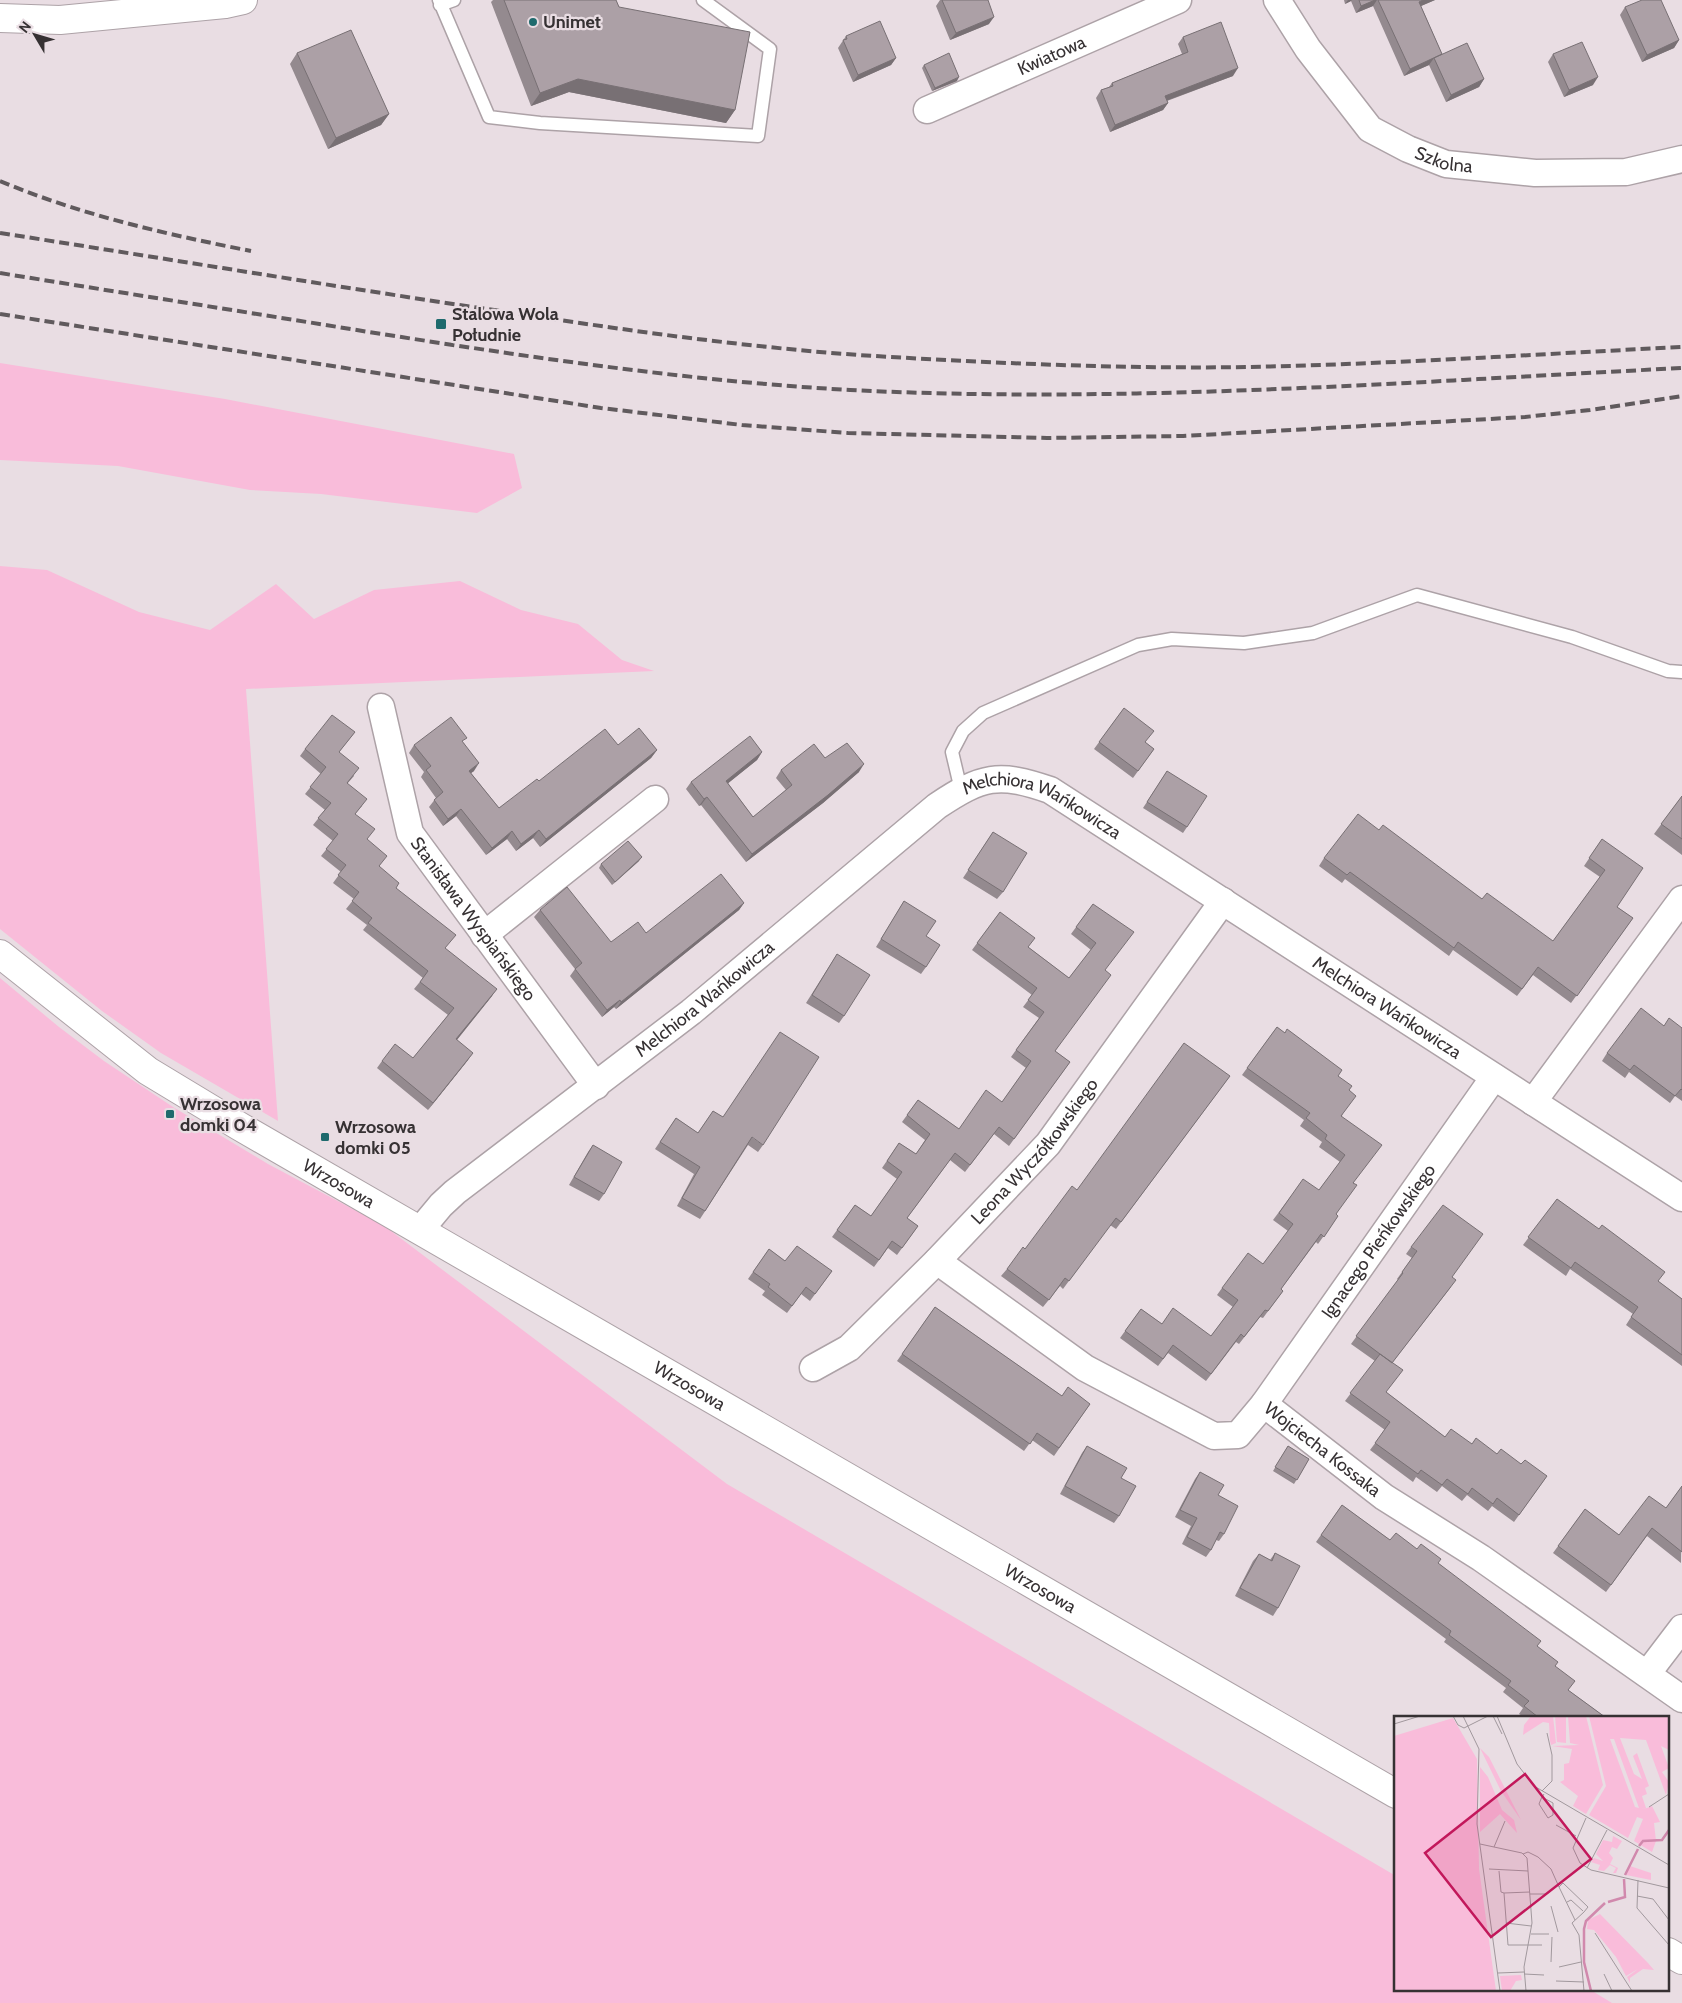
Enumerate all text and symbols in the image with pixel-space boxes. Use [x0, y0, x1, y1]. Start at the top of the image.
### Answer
north arrow [10, 10, 60, 60]
place label: Unimet [543, 11, 601, 33]
marker: Unimet [527, 16, 539, 28]
text: N [15, 18, 35, 36]
street label: Kwiatowa [1014, 31, 1089, 80]
street label: Szkolna [1412, 142, 1474, 178]
place label: Stalowa Wola Południe [452, 303, 559, 346]
marker: Stalowa Wola Południe [434, 317, 448, 331]
street label: Melchiora Wańkowicza [959, 768, 1126, 844]
street label: Stanisława Wyspiańskiego [406, 833, 541, 1005]
street label: Melchiora Wańkowicza [631, 936, 779, 1062]
street label: Melchiora Wańkowicza [1309, 952, 1466, 1064]
street label: Leona Wyczółkowskiego [967, 1074, 1103, 1229]
place label: Wrzosowa domki 04 [180, 1093, 261, 1136]
marker: Wrzosowa domki 04 [164, 1108, 176, 1120]
place label: Wrzosowa domki 05 [335, 1116, 416, 1159]
marker: Wrzosowa domki 05 [319, 1131, 331, 1143]
street label: Wrzosowa [299, 1154, 379, 1213]
street label: Ignacego Pieńkowskiego [1317, 1160, 1440, 1323]
street label: Wrzosowa [650, 1357, 729, 1416]
street label: Wojciecha Kossaka [1260, 1397, 1385, 1502]
street label: Wrzosowa [1000, 1559, 1080, 1618]
inset map [1394, 1716, 1670, 1990]

